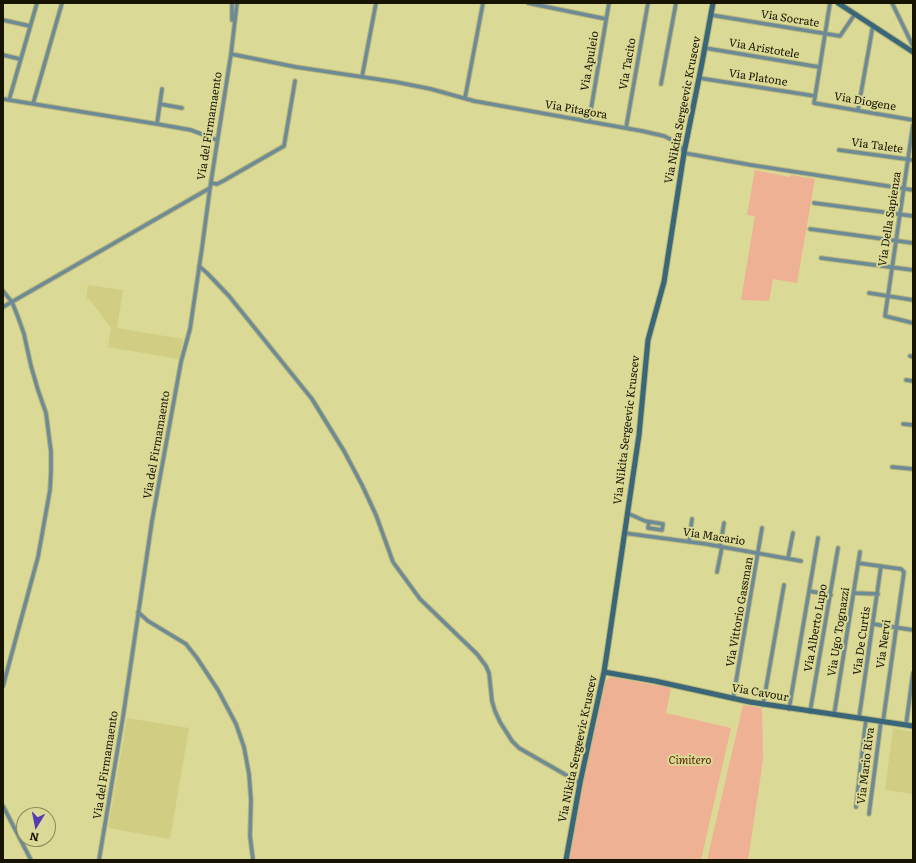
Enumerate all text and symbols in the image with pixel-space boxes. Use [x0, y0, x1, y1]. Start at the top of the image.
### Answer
street label: Via Socrate [760, 8, 820, 30]
street label: Via Apuleio [578, 30, 602, 92]
street label: Via Nikita Sergeevic Kruscev [662, 35, 704, 185]
street label: Via Aristotele [728, 36, 800, 62]
street label: Via Tacito [617, 37, 639, 91]
street label: Via Platone [728, 67, 788, 89]
street label: Via del Firmamaento [195, 71, 225, 181]
street label: Via Diogene [833, 90, 897, 114]
street label: Via Pitagora [544, 98, 608, 122]
street label: Via Talete [850, 136, 904, 156]
street label: Via Della Sapienza [876, 171, 904, 267]
street label: Via Nikita Sergeevic Kruscev [611, 355, 643, 505]
street label: Via del Firmamaento [141, 390, 173, 500]
street label: Via Macario [682, 526, 746, 548]
street label: Via Vittorio Gassman [724, 556, 756, 668]
street label: Via Alberto Lupo [802, 583, 830, 673]
street label: Via Ugo Tognazzi [825, 586, 853, 678]
street label: Via De Curtis [851, 606, 873, 676]
street label: Via Nervi [874, 619, 894, 669]
street label: Via Nikita Sergeevic Kruscev [556, 674, 600, 824]
street label: Via Cavour [730, 681, 790, 705]
street label: Via del Firmamaento [91, 710, 121, 820]
street label: Via Mario Riva [855, 727, 877, 805]
park label: Cimitero [669, 754, 711, 768]
north arrow [16, 807, 56, 847]
text: N [28, 829, 40, 847]

